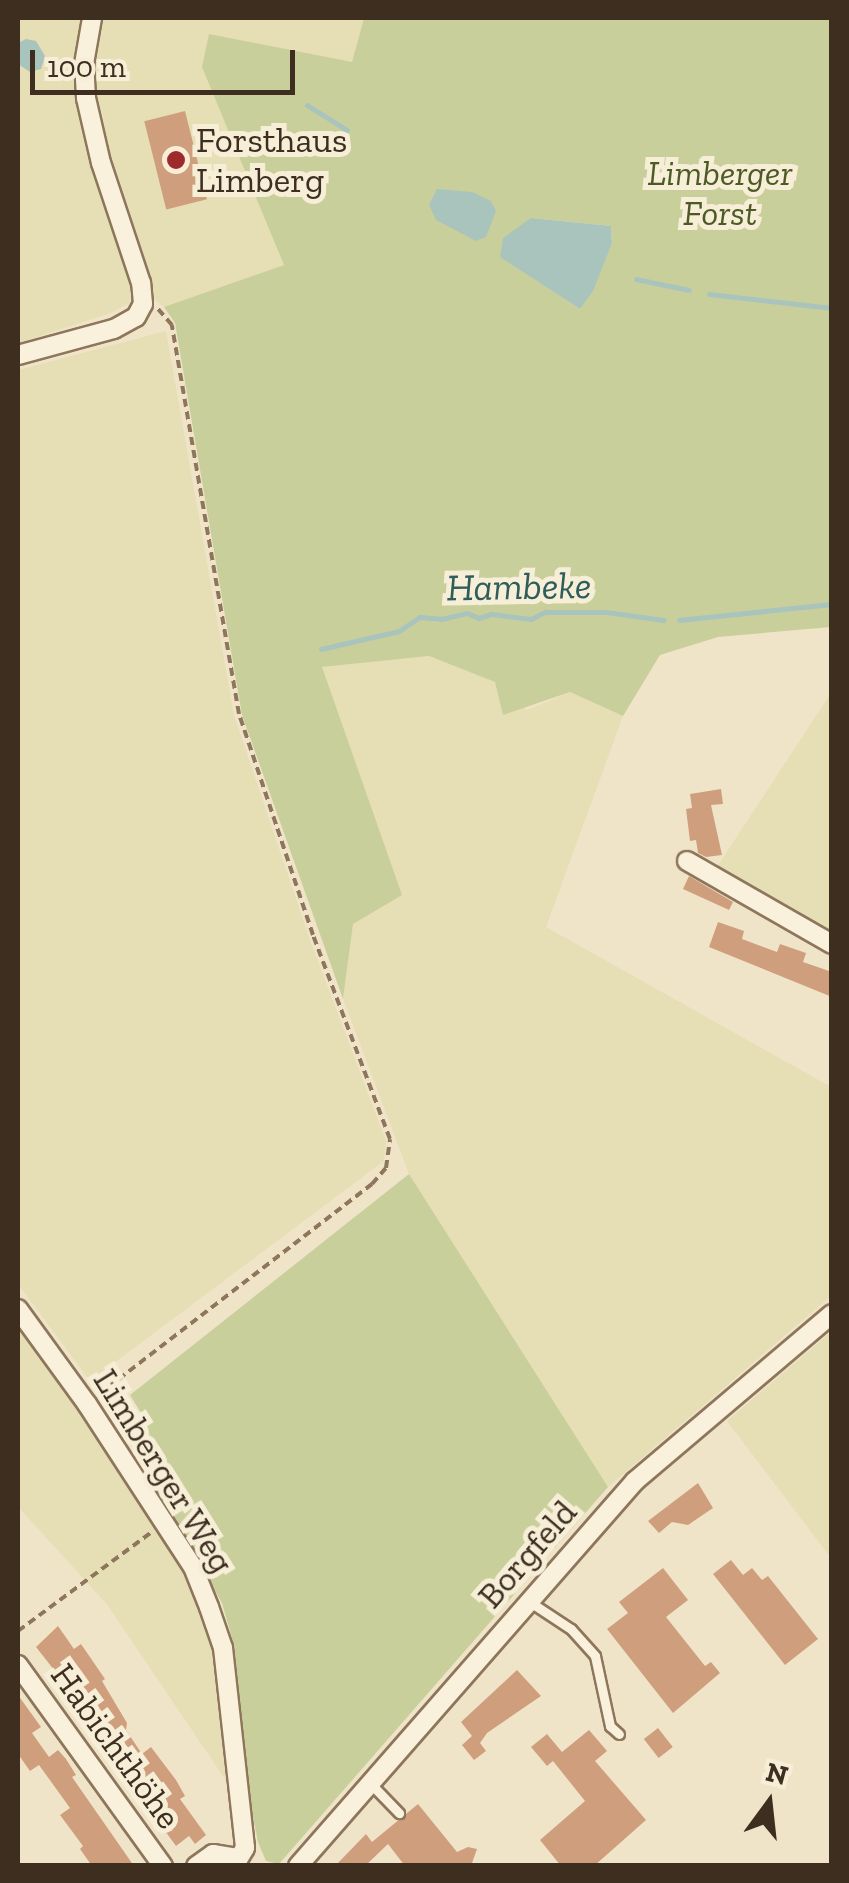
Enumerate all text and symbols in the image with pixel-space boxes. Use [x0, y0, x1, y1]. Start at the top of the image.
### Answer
scale bar [35, 30, 300, 92]
text: 100 m [47, 49, 126, 85]
place label: Forsthaus Limberg [196, 119, 347, 201]
marker: Forsthaus Limberg [165, 149, 187, 171]
park label: Limberger Forst [648, 152, 792, 234]
water label: Hambeke [446, 563, 592, 611]
street label: Limberger Weg [84, 1361, 244, 1581]
street label: Borgfeld [469, 1492, 585, 1616]
street label: Habichthöhe [42, 1655, 190, 1837]
north arrow [719, 1753, 819, 1853]
text: N [762, 1755, 791, 1792]

